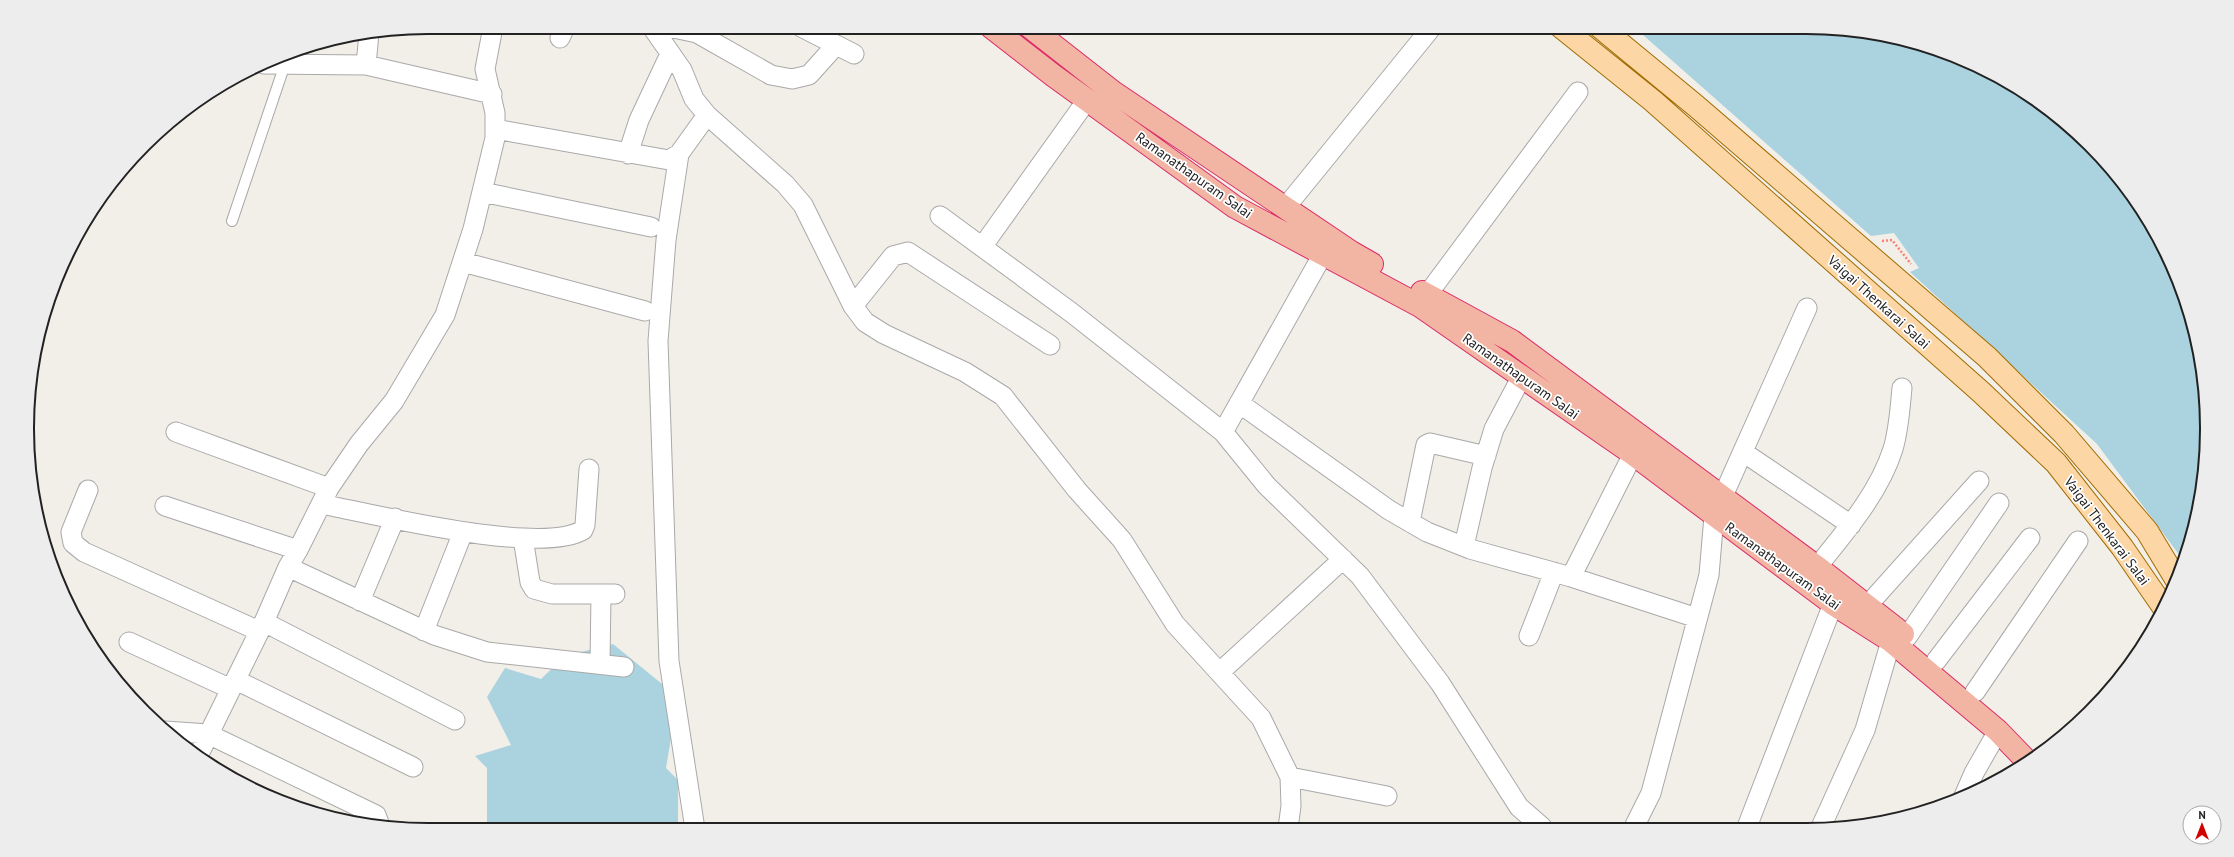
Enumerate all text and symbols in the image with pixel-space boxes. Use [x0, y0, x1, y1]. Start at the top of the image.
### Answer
street label: Ramanathapuram Salai [1132, 128, 1256, 222]
street label: Vaigai Thenkarai Salai [1823, 251, 1934, 353]
street label: Ramanathapuram Salai [1459, 329, 1583, 423]
street label: Vaigai Thenkarai Salai [2060, 472, 2154, 589]
street label: Ramanathapuram Salai [1722, 518, 1844, 614]
north arrow [2182, 805, 2222, 845]
text: N [2198, 808, 2206, 822]

